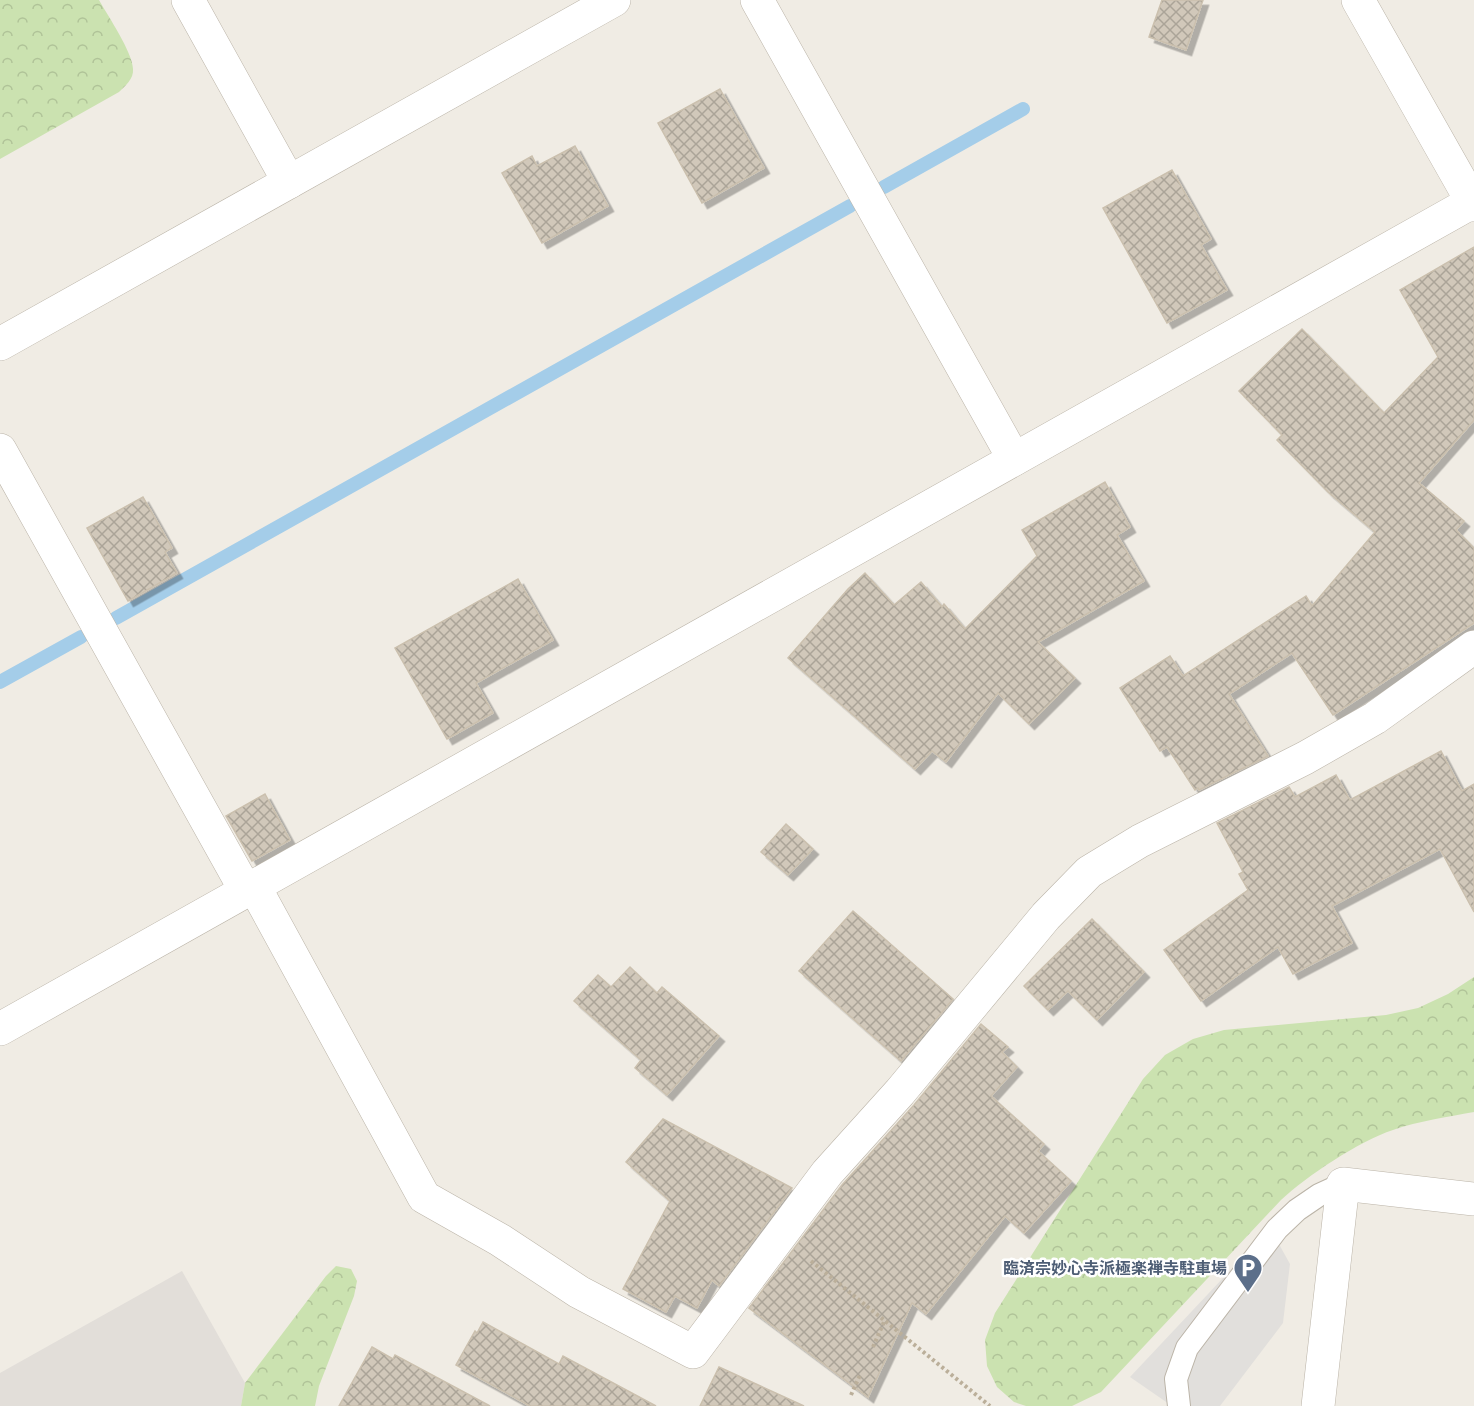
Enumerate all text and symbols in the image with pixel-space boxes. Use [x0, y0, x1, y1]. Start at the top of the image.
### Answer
parking icon: 臨済宗妙心寺派極楽禅寺駐車場 [1232, 1252, 1264, 1294]
place label: 臨済宗妙心寺派極楽禅寺駐車場 [1003, 1256, 1227, 1280]

